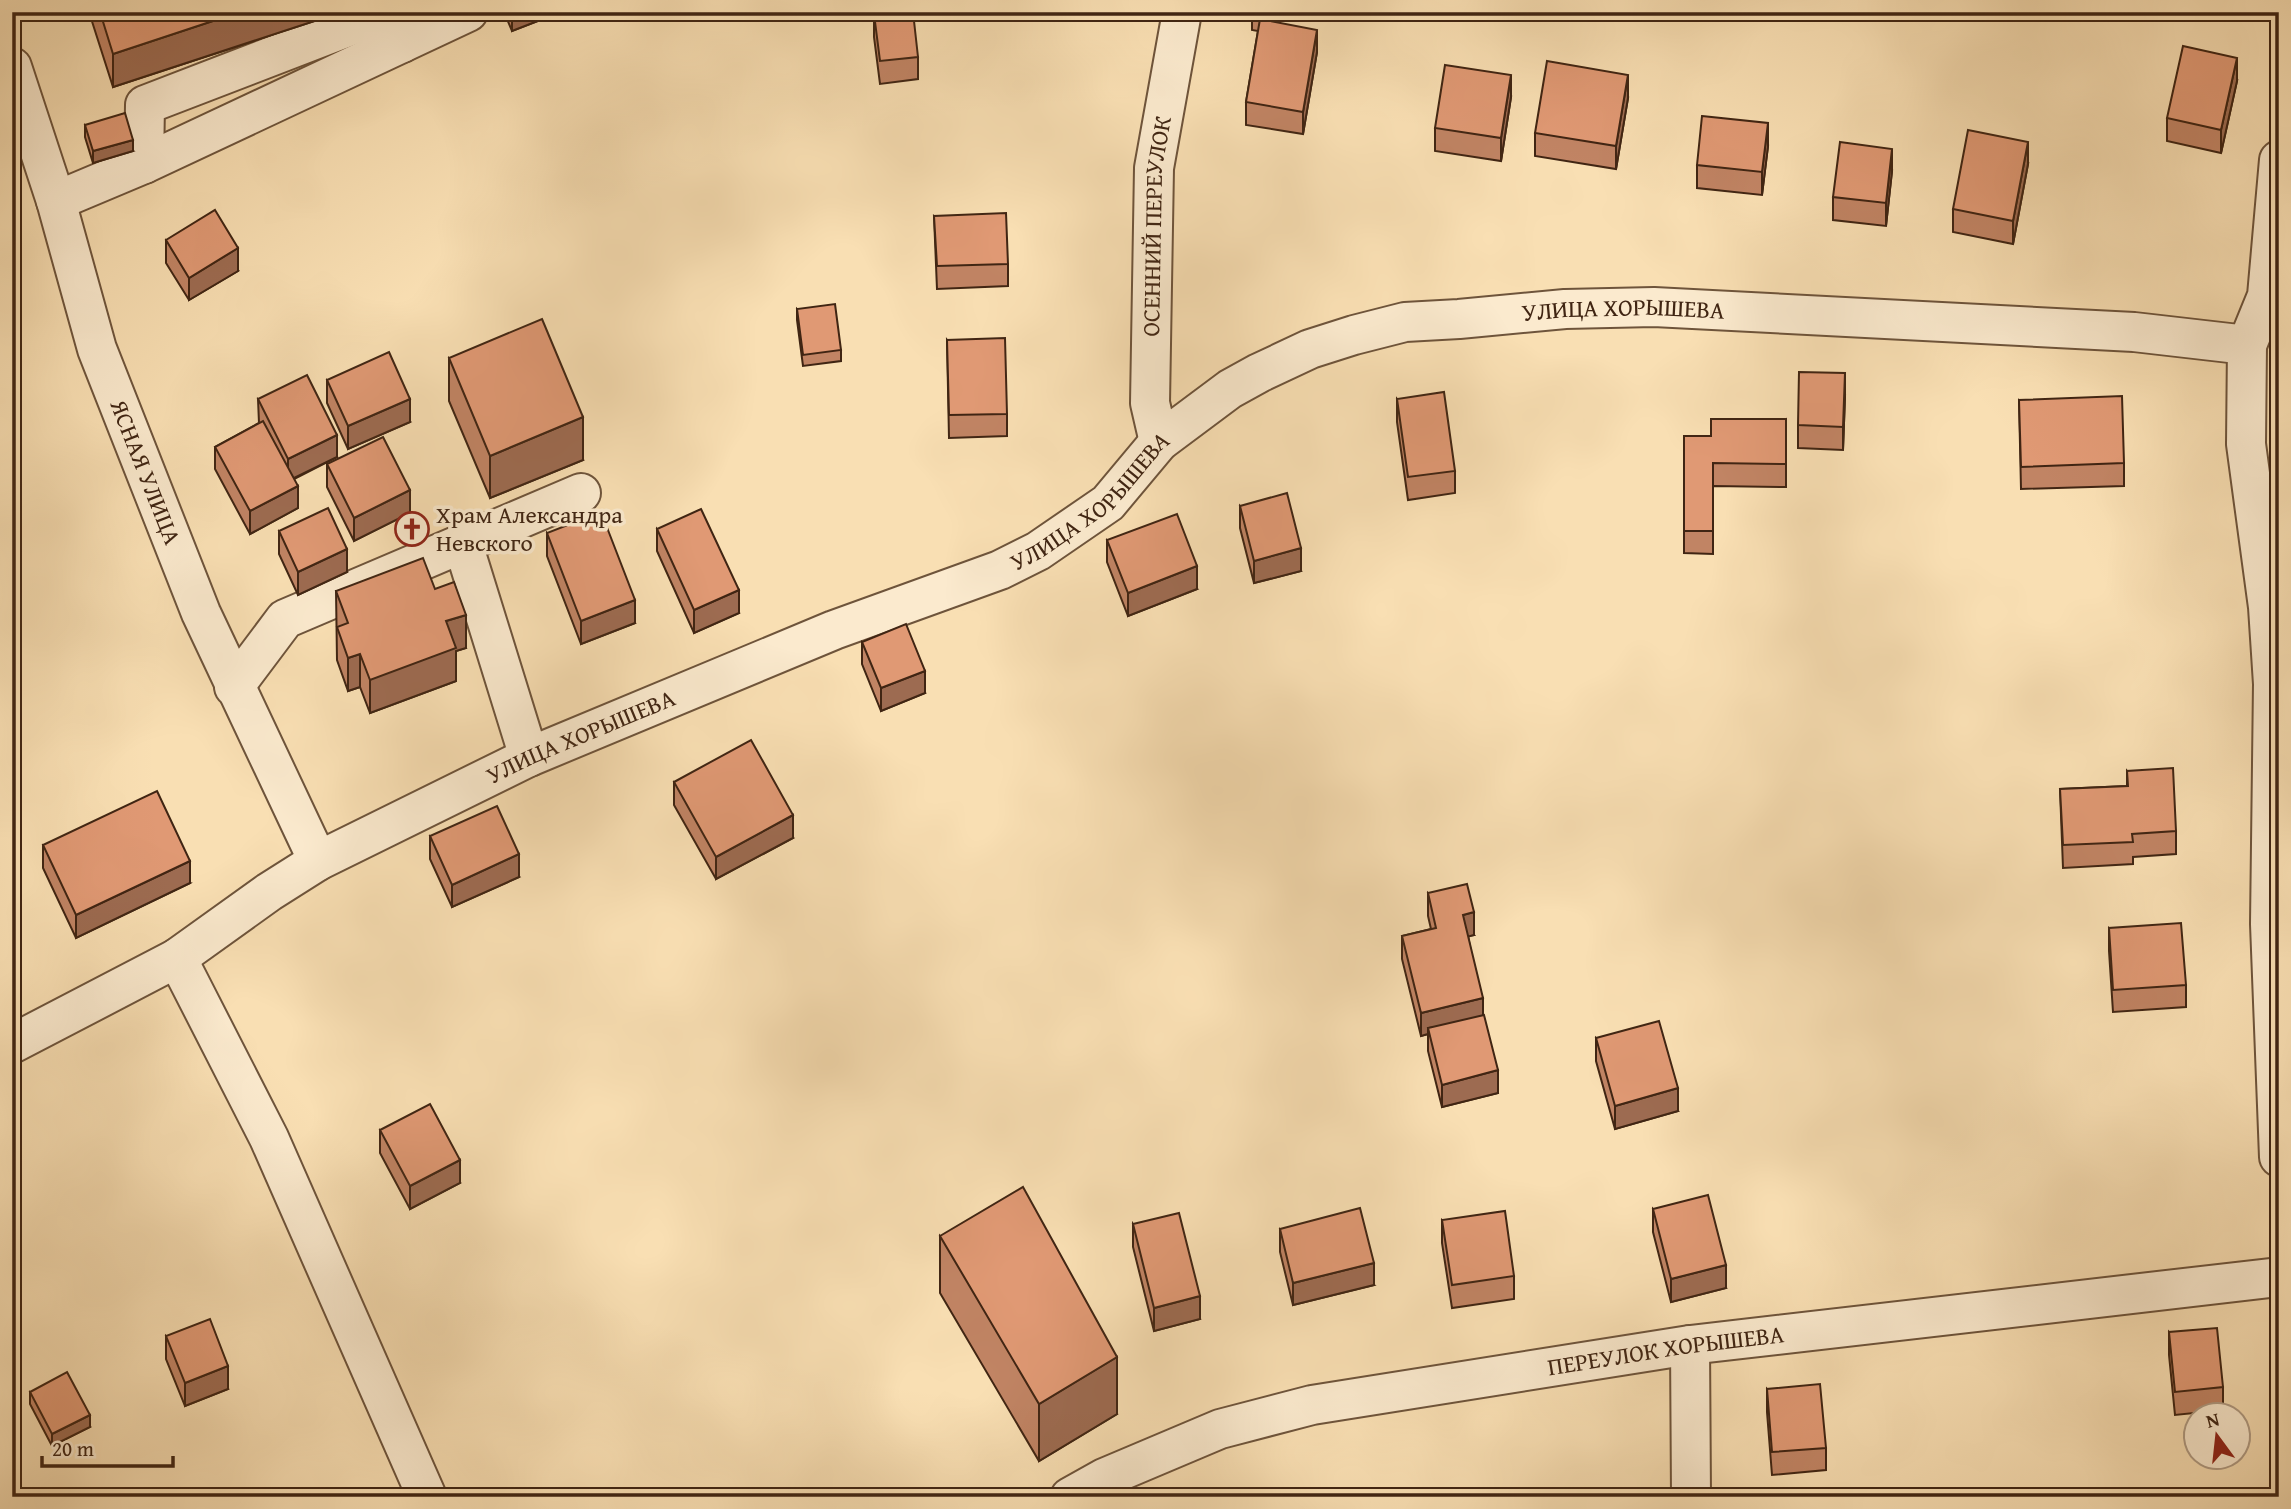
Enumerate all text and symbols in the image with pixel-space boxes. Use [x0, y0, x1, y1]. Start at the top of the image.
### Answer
street label: ОСЕННИЙ ПЕРЕУЛОК [1133, 113, 1180, 337]
street label: УЛИЦА ХОРЫШЕВА [1520, 289, 1726, 330]
street label: ЯСНАЯ УЛИЦА [101, 393, 190, 550]
street label: УЛИЦА ХОРЫШЕВА [1004, 422, 1177, 579]
place label: Храм Александра Невского [436, 497, 623, 560]
church icon: Храм Александра Невского [393, 510, 431, 548]
street label: УЛИЦА ХОРЫШЕВА [480, 680, 681, 793]
street label: ПЕРЕУЛОК ХОРЫШЕВА [1545, 1316, 1786, 1384]
north arrow [2182, 1400, 2252, 1470]
text: N [2203, 1404, 2223, 1435]
scale bar [42, 1425, 173, 1469]
text: 20 m [52, 1433, 94, 1464]

